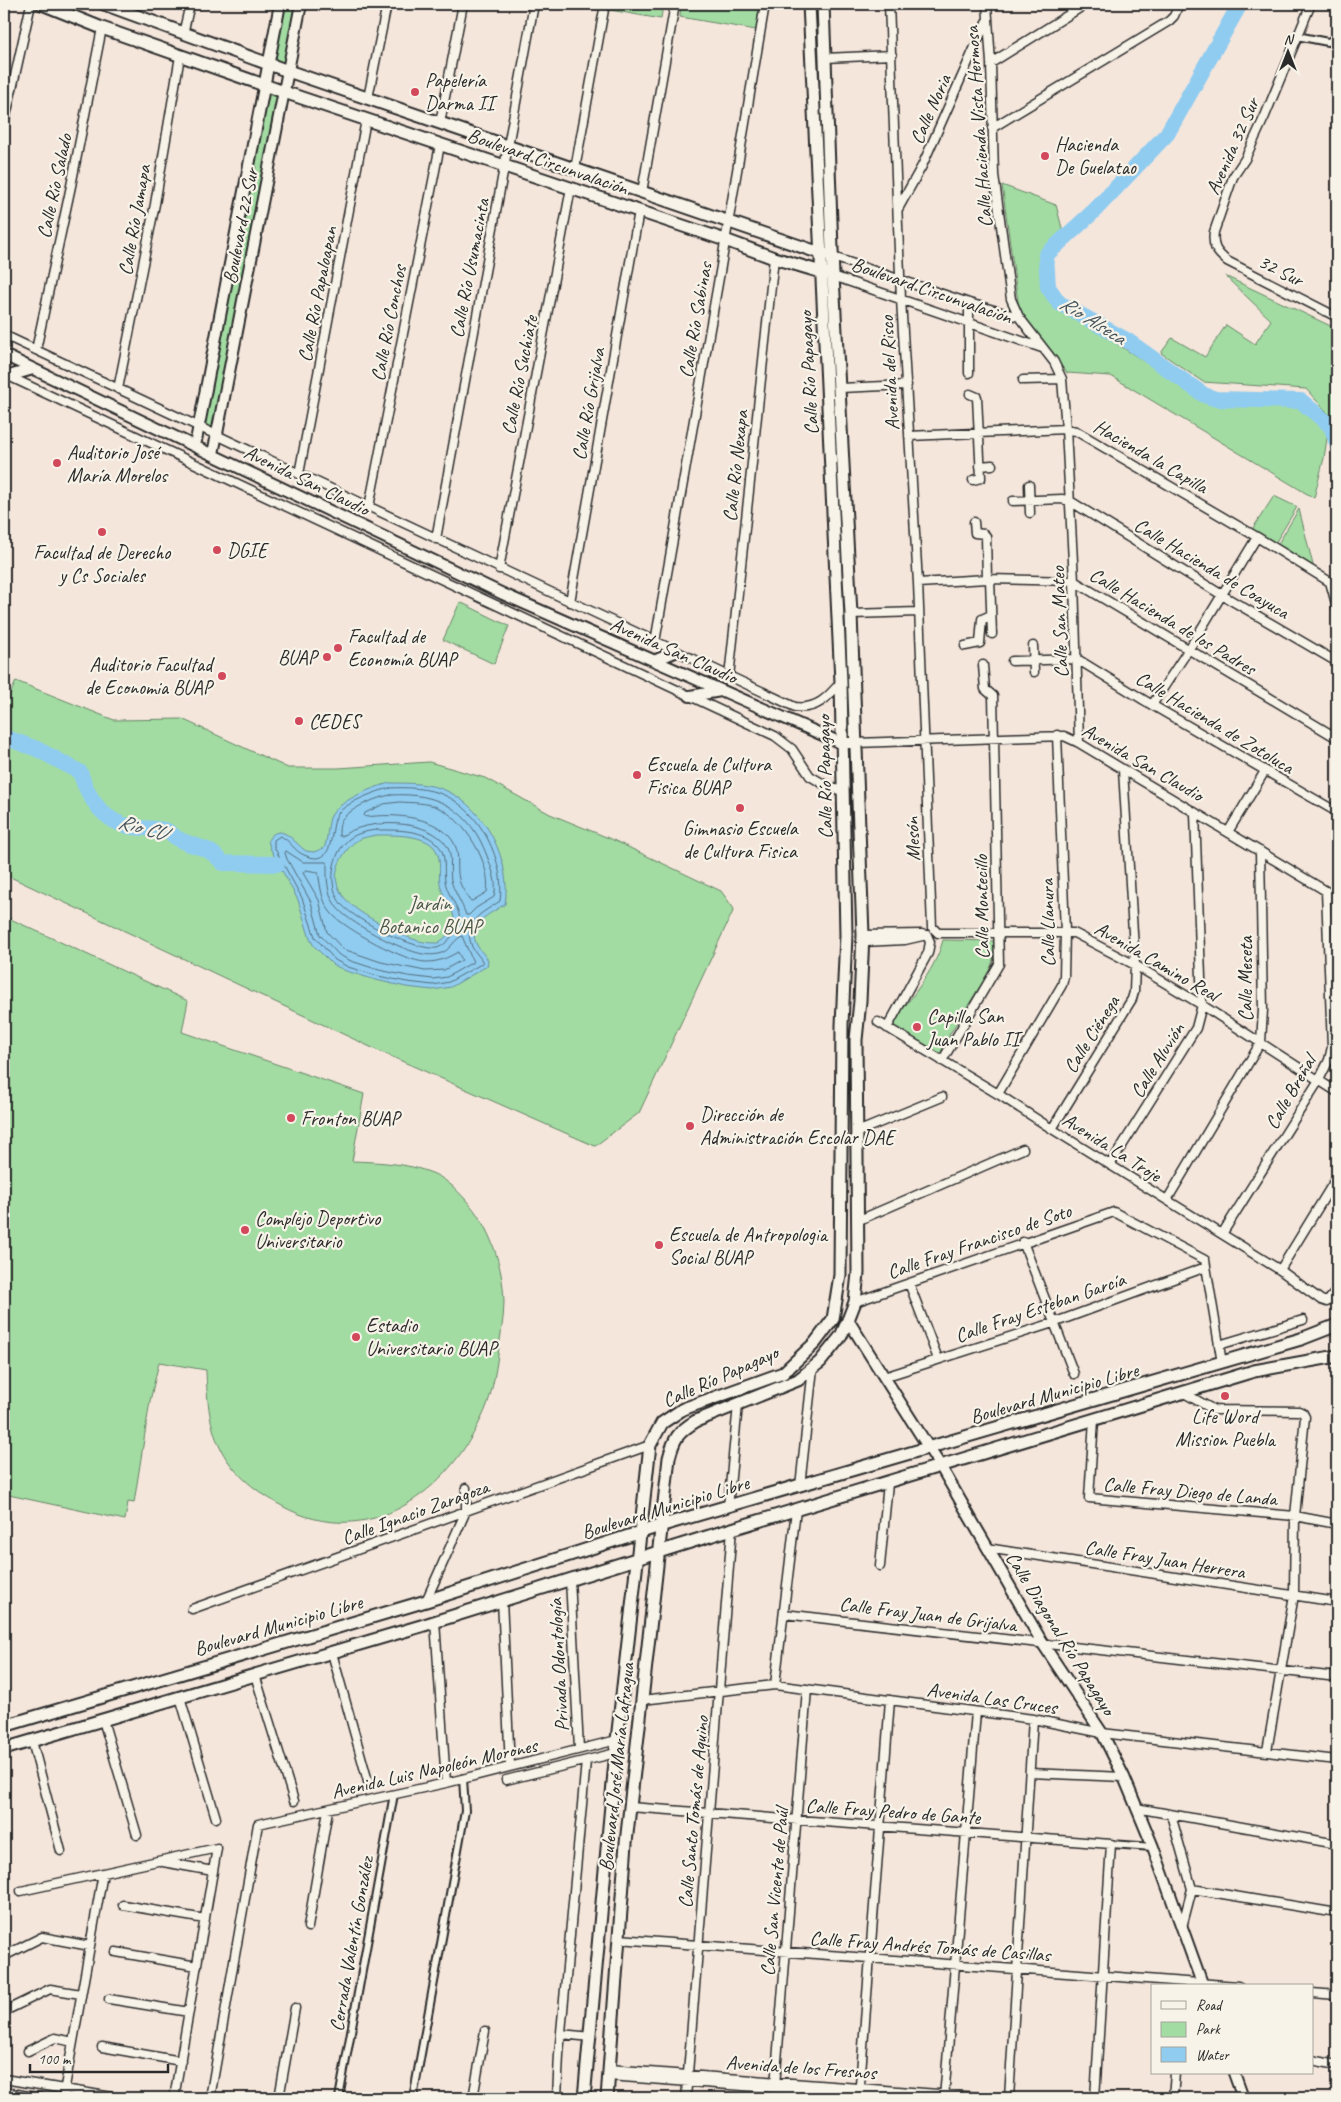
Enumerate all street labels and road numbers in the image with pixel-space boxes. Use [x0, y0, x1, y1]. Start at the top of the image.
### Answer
street label: Calle Hacienda Vista Hermosa [959, 24, 998, 228]
street label: Calle Noria [904, 69, 958, 148]
street label: Avenida 32 Sur [1200, 92, 1266, 199]
street label: Boulevard Circunvalación [464, 122, 632, 201]
street label: Calle Río Salado [31, 131, 78, 241]
street label: Calle Río Jamapa [112, 162, 157, 277]
street label: Boulevard 22 Sur [217, 165, 264, 286]
street label: Calle Río Usumacinta [444, 194, 496, 340]
street label: Calle Río Papaloapan [292, 223, 343, 364]
street label: 32 Sur [1254, 249, 1309, 293]
street label: Boulevard Circunvalación [848, 251, 1016, 330]
street label: Calle Río Sabinas [673, 258, 718, 380]
street label: Calle Río Conchos [365, 261, 412, 383]
street label: Calle Río Papagayo [793, 309, 824, 435]
street label: Calle Río Suchiate [496, 312, 544, 437]
street label: Avenida del Risco [874, 314, 905, 431]
street label: Calle Río Grijalva [566, 345, 611, 462]
street label: Calle Río Nexapa [717, 408, 754, 523]
street label: Hacienda la Capilla [1089, 414, 1214, 500]
street label: Avenida San Claudio [240, 439, 375, 522]
street label: Calle Hacienda de Coayuca [1130, 512, 1295, 626]
street label: Calle Hacienda de los Padres [1085, 562, 1262, 682]
street label: Calle San Mateo [1045, 565, 1074, 678]
street label: Avenida San Claudio [607, 611, 743, 690]
street label: Calle Hacienda de Zotoluca [1131, 665, 1300, 781]
street label: Calle Río Papagayo [811, 713, 838, 839]
street label: Avenida San Claudio [1078, 718, 1210, 808]
street label: Mesón [899, 816, 926, 861]
street label: Calle Montecillo [968, 854, 995, 959]
street label: Calle Llanura [1034, 877, 1061, 967]
street label: Avenida Camino Real [1090, 916, 1226, 1009]
street label: Calle Meseta [1233, 934, 1258, 1022]
street label: Calle Ciénega [1058, 989, 1126, 1078]
street label: Calle Aluvión [1125, 1017, 1191, 1102]
street label: Calle Breñal [1259, 1048, 1323, 1134]
street label: Avenida La Troje [1058, 1107, 1167, 1188]
street label: Calle Fray Francisco de Soto [884, 1198, 1075, 1285]
street label: Calle Fray Esteban García [952, 1266, 1130, 1348]
street label: Calle Río Papagayo [659, 1339, 784, 1413]
street label: Boulevard Municipio Libre [967, 1357, 1143, 1429]
street label: Boulevard Municipio Libre [578, 1470, 753, 1545]
street label: Calle Fray Diego de Landa [1102, 1471, 1280, 1512]
street label: Calle Ignacio Zaragoza [338, 1474, 494, 1551]
street label: Calle Fray Juan Herrera [1083, 1534, 1249, 1585]
street label: Calle Diagonal Río Papagayo [1000, 1547, 1122, 1721]
street label: Boulevard Municipio Libre [191, 1589, 367, 1661]
street label: Calle Fray Juan de Grijalva [838, 1591, 1020, 1638]
street label: Privada Odontología [542, 1596, 574, 1732]
street label: Boulevard José María Lafragua [593, 1660, 640, 1872]
street label: Avenida Las Cruces [926, 1677, 1061, 1720]
street label: Calle Santo Tomás de Aquino [673, 1714, 714, 1909]
street label: Avenida Luis Napoleón Morones [329, 1732, 541, 1804]
street label: Calle Fray Pedro de Gante [805, 1793, 983, 1830]
street label: Calle San Vicente de Paúl [755, 1803, 795, 1977]
street label: Cerrada Valentín González [324, 1853, 379, 2033]
street label: Calle Fray Andrés Tomás de Casillas [809, 1926, 1053, 1968]
street label: Avenida de los Fresnos [725, 2050, 879, 2085]

